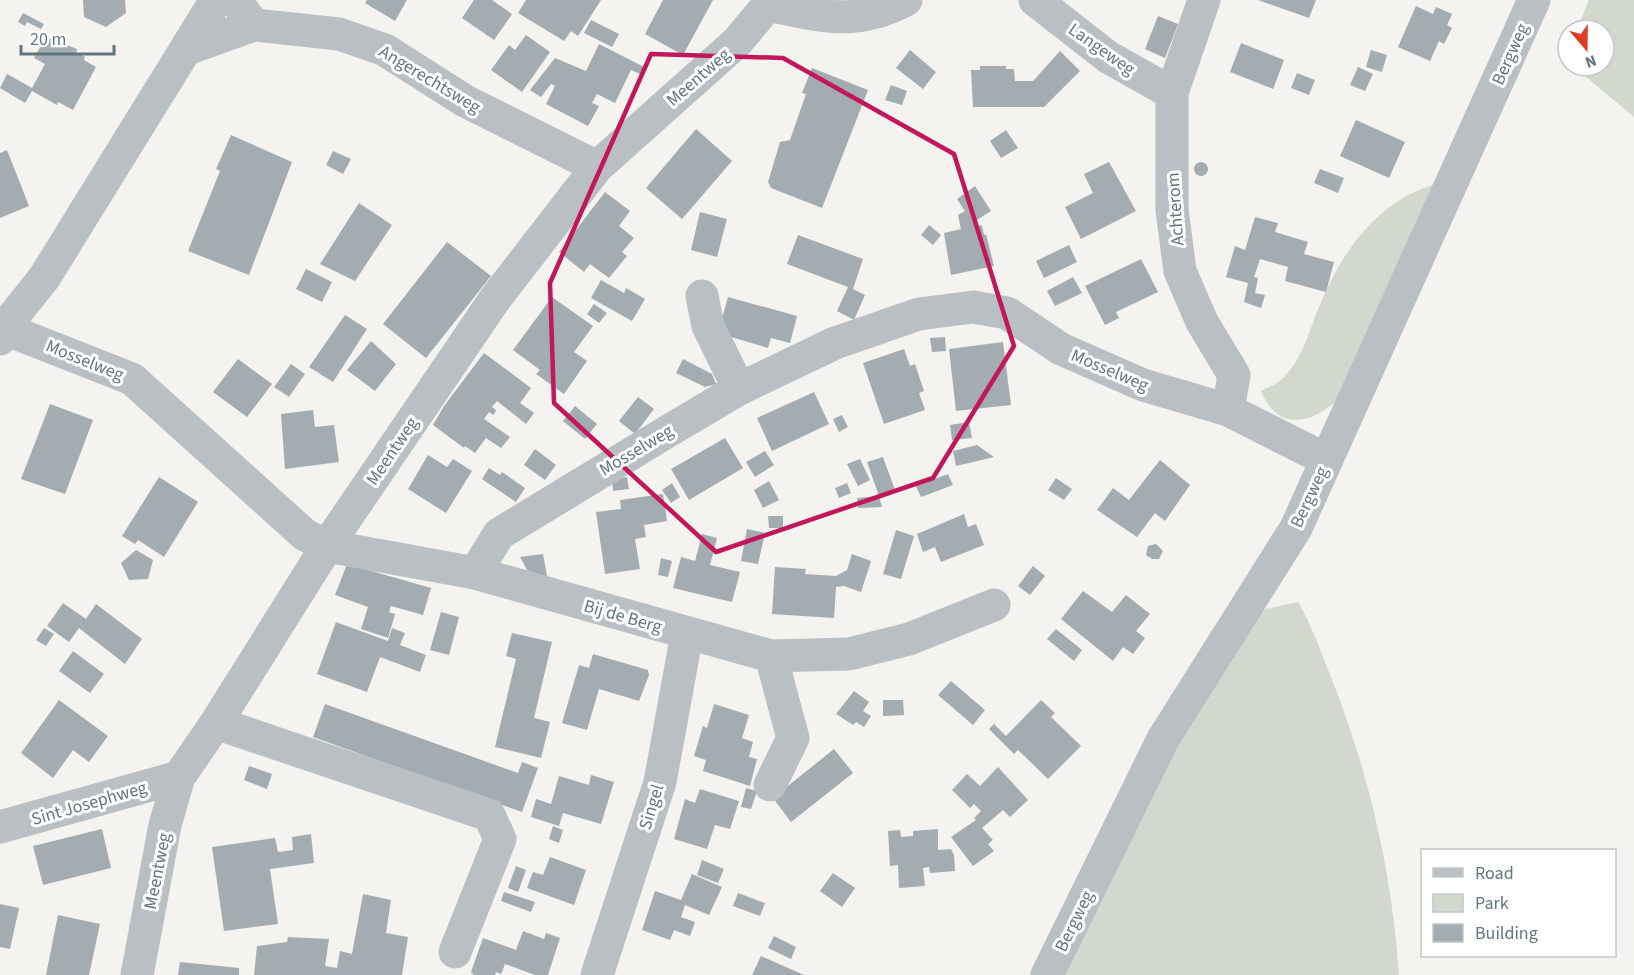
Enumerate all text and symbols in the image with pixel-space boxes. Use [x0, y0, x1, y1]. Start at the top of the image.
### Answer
street label: Langeweg [1063, 17, 1140, 82]
scale bar [21, 18, 114, 56]
north arrow [1556, 18, 1616, 78]
street label: Bergweg [1486, 19, 1535, 89]
text: 20 m [30, 27, 66, 52]
street label: Angerechtsweg [374, 39, 485, 120]
street label: Meentweg [661, 42, 736, 112]
text: N [1582, 49, 1600, 73]
street label: Achterom [1160, 172, 1191, 246]
street label: Mosselweg [42, 333, 128, 387]
street label: Mosselweg [1067, 343, 1152, 398]
street label: Meentweg [360, 412, 424, 490]
street label: Mosselweg [595, 419, 678, 482]
street label: Bergweg [1284, 462, 1335, 532]
street label: Bij de Berg [581, 593, 665, 640]
street label: Sint Josephweg [29, 775, 150, 832]
street label: Singel [633, 781, 670, 833]
street label: Meentweg [138, 831, 177, 912]
legend [1421, 849, 1616, 957]
text: Road [1475, 861, 1514, 886]
street label: Bergweg [1049, 886, 1100, 956]
text: Park [1475, 891, 1509, 916]
text: Building [1475, 921, 1538, 946]

